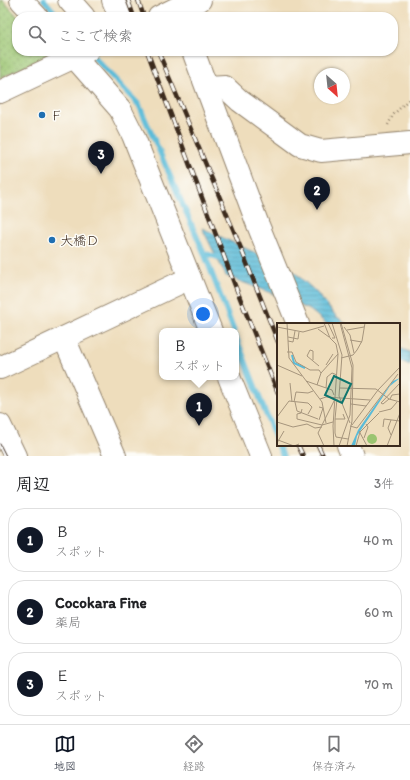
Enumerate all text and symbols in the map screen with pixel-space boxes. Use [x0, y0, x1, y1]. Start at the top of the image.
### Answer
search box [12, 12, 398, 56]
icon: search [26, 23, 48, 45]
text: ここで検索 [58, 27, 133, 45]
north arrow [314, 68, 350, 104]
place label: Ｆ [50, 108, 63, 123]
marker: Ｆ [37, 110, 47, 120]
pin: 3 [88, 141, 114, 174]
pin: 2 [304, 177, 330, 210]
place label: 大橋Ｄ [60, 233, 99, 248]
marker: 大橋Ｄ [47, 235, 57, 245]
your location [193, 304, 213, 324]
inset map [277, 323, 400, 446]
popup [159, 328, 239, 380]
text: Ｂ [173, 337, 188, 355]
text: スポット [173, 358, 225, 373]
pin: 1 [186, 393, 212, 426]
text: 周辺 [16, 474, 50, 494]
text: 3件 [374, 476, 394, 491]
text: Ｂ [55, 523, 70, 541]
text: 1 [27, 533, 33, 548]
text: 40 m [363, 533, 393, 548]
text: スポット [55, 544, 107, 559]
text: Cocokara Fine [55, 594, 147, 612]
text: 2 [27, 605, 33, 620]
text: 60 m [364, 605, 393, 620]
text: 薬局 [55, 615, 81, 630]
text: Ｅ [55, 667, 70, 685]
text: 3 [26, 677, 34, 692]
text: 70 m [365, 677, 393, 692]
text: スポット [55, 688, 107, 703]
tab: 地図 [54, 733, 76, 773]
tab: 経路 [183, 733, 205, 773]
tab: 保存済み [312, 733, 356, 773]

